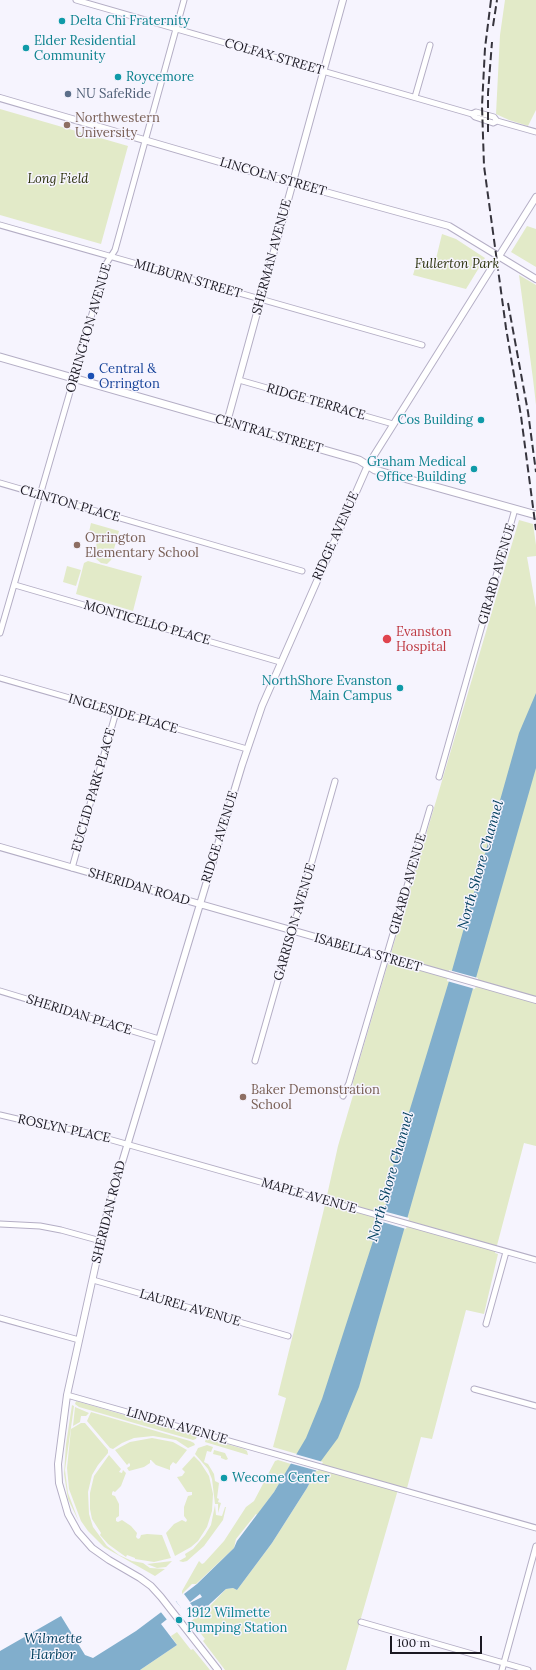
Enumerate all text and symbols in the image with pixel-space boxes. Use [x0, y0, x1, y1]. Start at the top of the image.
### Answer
place label: Delta Chi Fraternity [70, 13, 190, 29]
marker: Delta Chi Fraternity [57, 16, 67, 26]
place label: Elder Residential Community [34, 33, 136, 64]
street label: COLFAX STREET [223, 35, 325, 79]
marker: Elder Residential Community [21, 43, 31, 53]
place label: Roycemore [126, 69, 194, 85]
marker: Roycemore [113, 72, 123, 82]
place label: NU SafeRide [76, 86, 151, 102]
marker: NU SafeRide [63, 89, 73, 99]
place label: Northwestern University [75, 110, 160, 141]
marker: Northwestern University [62, 120, 72, 130]
street label: LINCOLN STREET [218, 154, 328, 200]
park label: Long Field [27, 171, 89, 187]
street label: SHERMAN AVENUE [249, 197, 295, 317]
street label: MILBURN STREET [132, 256, 244, 302]
park label: Fullerton Park [415, 256, 499, 272]
street label: ORRINGTON AVENUE [63, 261, 115, 395]
place label: Central & Orrington [99, 361, 160, 392]
marker: Central & Orrington [86, 371, 96, 381]
street label: RIDGE TERRACE [265, 380, 367, 424]
street label: CENTRAL STREET [213, 411, 325, 457]
place label: Cos Building [397, 412, 473, 428]
marker: Cos Building [476, 415, 486, 425]
place label: Graham Medical Office Building [367, 454, 466, 485]
marker: Graham Medical Office Building [469, 464, 479, 474]
street label: CLINTON PLACE [18, 482, 122, 526]
street label: RIDGE AVENUE [309, 489, 363, 583]
street label: GIRARD AVENUE [475, 522, 519, 626]
place label: Orrington Elementary School [85, 530, 199, 561]
marker: Orrington Elementary School [72, 540, 82, 550]
street label: MONTICELLO PLACE [82, 597, 212, 649]
place label: Evanston Hospital [396, 624, 452, 655]
marker: Evanston Hospital [381, 633, 393, 645]
place label: NorthShore Evanston Main Campus [262, 673, 392, 704]
marker: NorthShore Evanston Main Campus [395, 683, 405, 693]
street label: INGLESIDE PLACE [66, 691, 180, 737]
street label: EUCLID PARK PLACE [69, 726, 119, 854]
street label: RIDGE AVENUE [199, 789, 241, 885]
water label: North Shore Channel [454, 798, 508, 932]
street label: GIRARD AVENUE [386, 832, 430, 936]
street label: GARRISON AVENUE [271, 861, 319, 983]
street label: SHERIDAN ROAD [86, 865, 192, 909]
street label: ISABELLA STREET [312, 930, 424, 976]
street label: SHERIDAN PLACE [24, 991, 134, 1039]
place label: Baker Demonstration School [251, 1082, 380, 1113]
marker: Baker Demonstration School [238, 1092, 248, 1102]
water label: North Shore Channel [364, 1110, 418, 1244]
street label: ROSLYN PLACE [16, 1112, 112, 1146]
street label: SHERIDAN ROAD [89, 1159, 129, 1265]
street label: MAPLE AVENUE [259, 1175, 359, 1217]
street label: LAUREL AVENUE [138, 1286, 242, 1330]
street label: LINDEN AVENUE [125, 1404, 229, 1448]
place label: Wecome Center [232, 1470, 330, 1486]
marker: Wecome Center [219, 1473, 229, 1483]
place label: 1912 Wilmette Pumping Station [187, 1605, 287, 1636]
marker: 1912 Wilmette Pumping Station [174, 1615, 184, 1625]
scale bar [392, 1628, 484, 1654]
water label: Wilmette Harbor [24, 1631, 82, 1664]
text: 100 m [397, 1635, 430, 1650]

